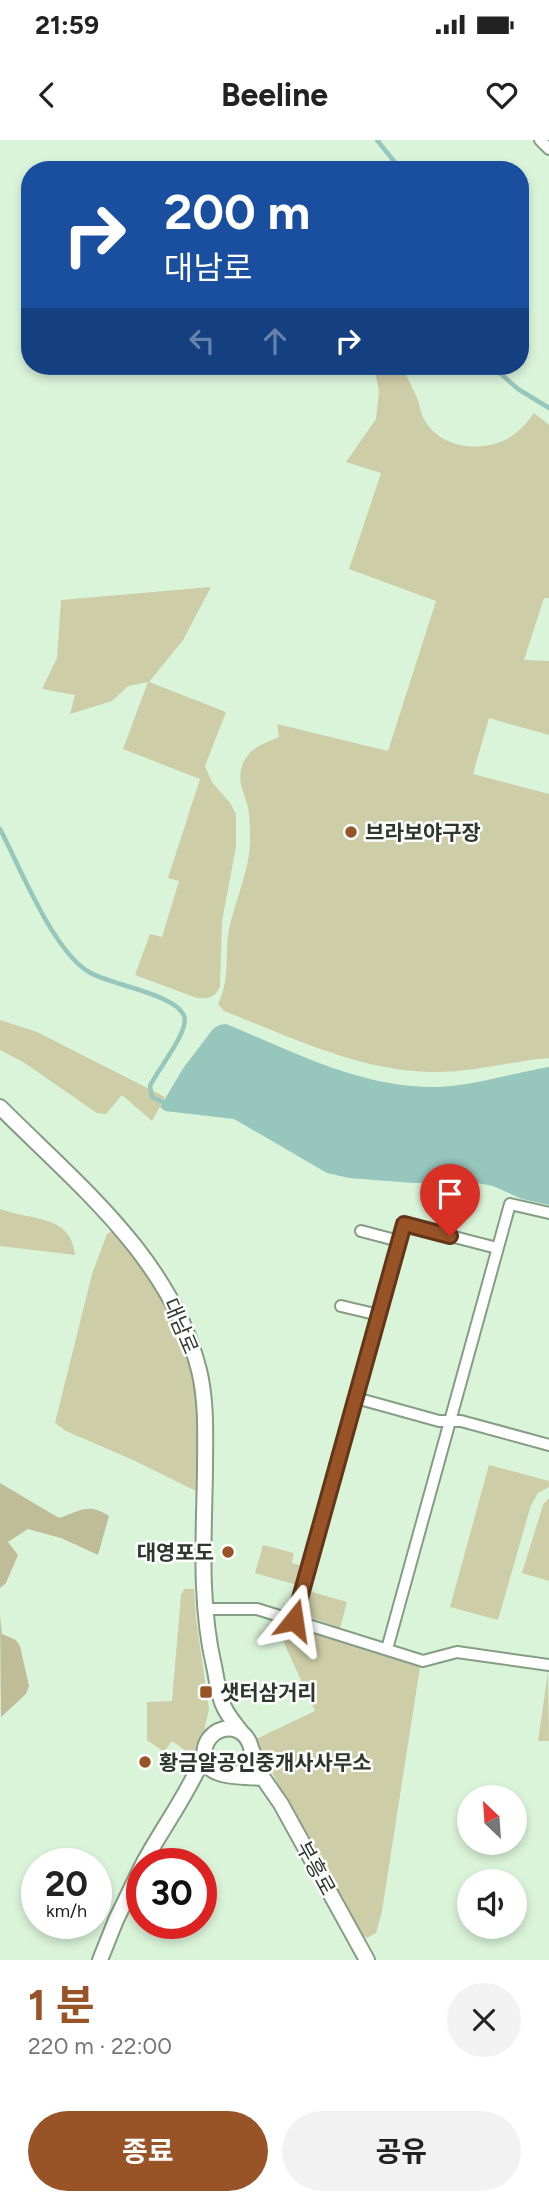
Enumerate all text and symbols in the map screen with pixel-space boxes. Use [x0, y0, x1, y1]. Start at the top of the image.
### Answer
text: 21:59 [35, 9, 99, 41]
icon: back [28, 76, 66, 114]
text: Beeline [221, 76, 328, 114]
icon: heart [483, 76, 521, 114]
text: 200 m [164, 182, 310, 241]
icon: right [49, 189, 140, 280]
text: 대남로 [164, 249, 252, 287]
icon: left [183, 322, 221, 360]
icon: ahead [256, 322, 294, 360]
icon: right [329, 322, 367, 360]
place label: 브라보야구장 [365, 820, 481, 845]
marker: 브라보야구장 [343, 824, 359, 840]
pin [420, 1164, 480, 1236]
icon: arrive [431, 1175, 469, 1213]
street label: 대남로 [158, 1294, 204, 1358]
place label: 대영포도 [137, 1540, 214, 1565]
marker: 대영포도 [220, 1544, 236, 1560]
position arrow [257, 1583, 331, 1657]
place label: 샛터삼거리 [220, 1680, 317, 1705]
marker: 샛터삼거리 [198, 1684, 214, 1700]
place label: 황금알공인중개사사무소 [159, 1750, 372, 1775]
marker: 황금알공인중개사사무소 [137, 1754, 153, 1770]
north arrow [457, 1785, 527, 1855]
map controls [457, 1785, 527, 1939]
street label: 부흥로 [291, 1837, 341, 1899]
speed limit sign: 30 [126, 1848, 217, 1939]
text: 20 [45, 1863, 88, 1905]
button: sound [457, 1869, 527, 1939]
text: km/h [46, 1900, 87, 1922]
text: 1 분 [28, 1980, 94, 2031]
button: close [447, 1983, 521, 2057]
text: 220 m · 22:00 [28, 2032, 172, 2060]
button: 종료 [28, 2111, 268, 2191]
button: 공유 [282, 2111, 521, 2191]

